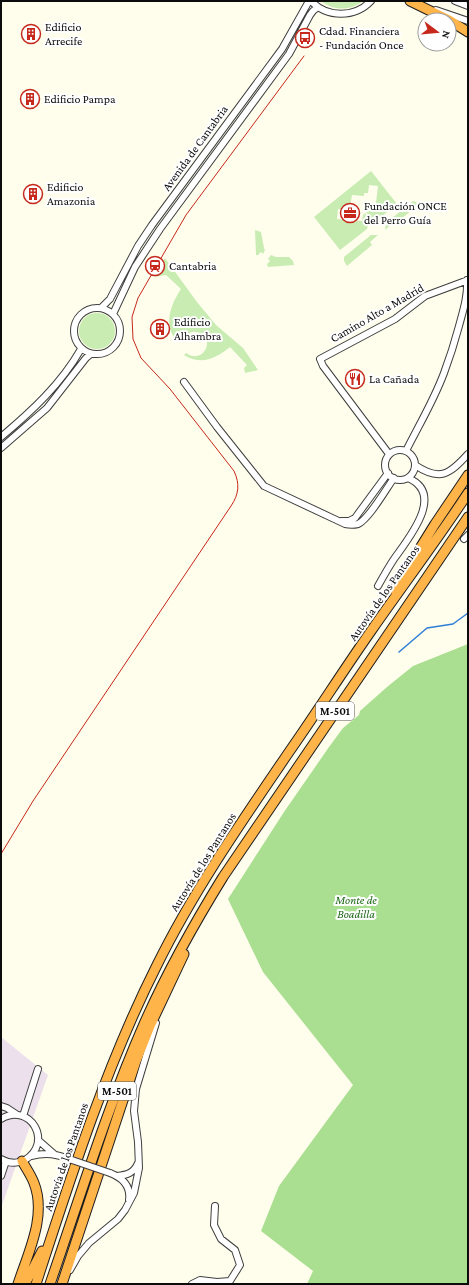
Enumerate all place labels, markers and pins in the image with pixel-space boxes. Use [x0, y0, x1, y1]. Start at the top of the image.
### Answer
place label: Edificio Arrecife [45, 20, 82, 48]
building icon: Edificio Arrecife [20, 23, 42, 45]
place label: Cdad. Financiera - Fundación Once [319, 24, 403, 52]
bus stop icon: Cdad. Financiera - Fundación Once [294, 27, 316, 49]
building icon: Edificio Pampa [19, 88, 41, 110]
place label: Edificio Pampa [44, 92, 116, 106]
place label: Edificio Amazonia [47, 180, 96, 208]
building icon: Edificio Amazonia [22, 183, 44, 205]
place label: Fundación ONCE del Perro Guía [364, 199, 447, 227]
office icon: Fundación ONCE del Perro Guía [339, 202, 361, 224]
station icon: Cantabria [144, 255, 166, 277]
place label: Cantabria [169, 259, 217, 273]
place label: Edificio Alhambra [174, 315, 222, 343]
building icon: Edificio Alhambra [149, 318, 171, 340]
restaurant icon: La Cañada [344, 368, 366, 390]
place label: La Cañada [369, 372, 420, 386]

